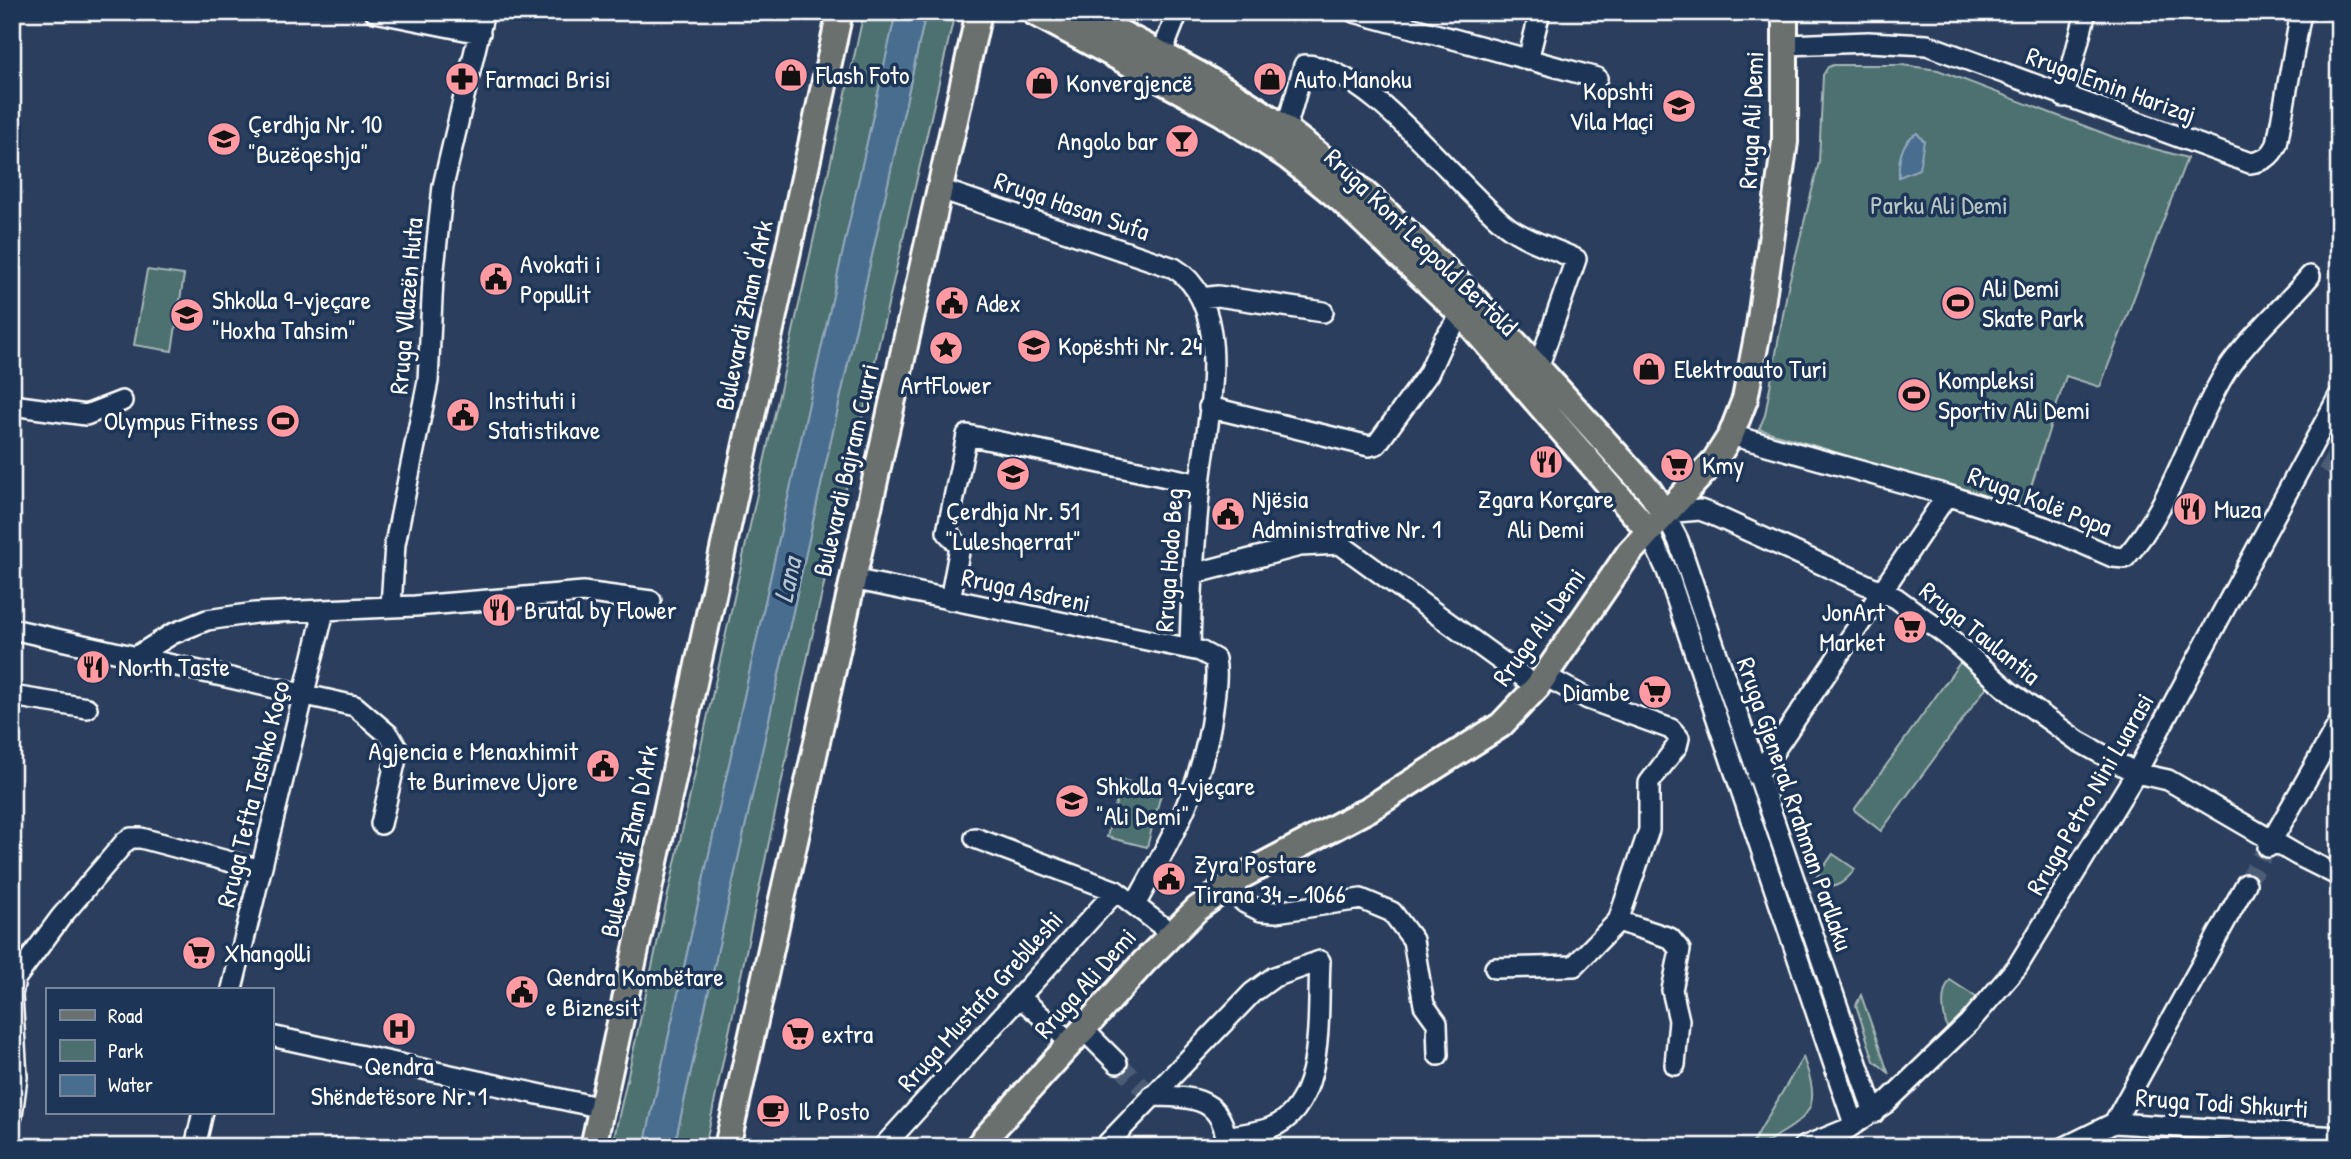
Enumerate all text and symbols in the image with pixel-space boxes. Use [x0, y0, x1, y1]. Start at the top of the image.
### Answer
street label: Rruga Emin Harizaj [2021, 38, 2201, 131]
street label: Rruga Ali Demi [1729, 50, 1772, 190]
shop icon: Flash Foto [772, 56, 810, 94]
place label: Flash Foto [815, 57, 909, 92]
pharmacy icon: Farmaci Brisi [443, 60, 481, 98]
shop icon: Auto Manoku [1251, 60, 1289, 98]
place label: Farmaci Brisi [485, 61, 611, 96]
place label: Auto Manoku [1294, 61, 1412, 96]
shop icon: Konvergjencë [1023, 64, 1061, 102]
place label: Konvergjencë [1066, 65, 1193, 100]
place label: Kopshti Vila Maçi [1569, 73, 1654, 138]
school or university icon: Kopshti Vila Maçi [1660, 87, 1698, 125]
place label: Çerdhja Nr. 10 "Buzëqeshja" [248, 106, 382, 171]
school or university icon: Çerdhja Nr. 10 "Buzëqeshja" [205, 120, 243, 158]
bar icon: Angolo bar [1163, 122, 1201, 160]
place label: Angolo bar [1057, 123, 1158, 158]
street label: Rruga Kont Leopold Bertold [1317, 140, 1526, 343]
street label: Rruga Hasan Sufa [990, 163, 1155, 248]
park label: Parku Ali Demi [1870, 187, 2008, 222]
street label: Rruga Vllazën Huta [380, 216, 431, 396]
street label: Bulevardi Zhan d'Ark [706, 217, 781, 413]
place label: Avokati i Popullit [520, 246, 601, 311]
public building icon: Avokati i Popullit [477, 260, 515, 298]
place label: Ali Demi Skate Park [1982, 270, 2084, 335]
place label: Shkolla 9-vjeçare "Hoxha Tahsim" [212, 282, 371, 347]
public building icon: Adex [933, 284, 971, 322]
sports icon: Ali Demi Skate Park [1939, 284, 1977, 322]
place label: Adex [976, 285, 1021, 320]
school or university icon: Shkolla 9-vjeçare "Hoxha Tahsim" [168, 296, 206, 334]
school or university icon: Kopështi Nr. 24 [1015, 327, 1053, 365]
place label: Kopështi Nr. 24 [1058, 328, 1203, 363]
place icon: ArtFlower [927, 329, 965, 367]
shop icon: Elektroauto Turi [1630, 350, 1668, 388]
place label: Elektroauto Turi [1674, 351, 1827, 386]
street label: Bulevardi Bajram Curri [804, 360, 887, 580]
place label: Kompleksi Sportiv Ali Demi [1938, 362, 2090, 427]
place label: ArtFlower [900, 367, 992, 402]
sports icon: Kompleksi Sportiv Ali Demi [1895, 376, 1933, 414]
place label: Instituti i Statistikave [488, 382, 600, 447]
public building icon: Instituti i Statistikave [444, 396, 482, 434]
sports icon: Olympus Fitness [264, 402, 302, 440]
place label: Olympus Fitness [104, 403, 258, 438]
restaurant icon: Zgara Korçare Ali Demi [1527, 443, 1565, 481]
supermarket icon: Kmy [1658, 446, 1696, 484]
place label: Kmy [1702, 447, 1744, 482]
school or university icon: Çerdhja Nr. 51 "Luleshqerrat" [994, 455, 1032, 493]
street label: Rruga Kolë Popa [1963, 457, 2117, 544]
place label: Njësia Administrative Nr. 1 [1252, 481, 1441, 546]
place label: Zgara Korçare Ali Demi [1478, 481, 1614, 546]
street label: Rruga Hodo Beg [1146, 487, 1191, 633]
restaurant icon: Muza [2171, 490, 2209, 528]
place label: Muza [2214, 491, 2261, 526]
place label: Çerdhja Nr. 51 "Luleshqerrat" [945, 493, 1081, 558]
public building icon: Njësia Administrative Nr. 1 [1209, 495, 1247, 533]
water label: Lana [764, 551, 811, 606]
street label: Rruga Asdreni [959, 559, 1094, 620]
street label: Rruga Ali Demi [1484, 561, 1593, 693]
street label: Rruga Taulantia [1912, 573, 2048, 692]
restaurant icon: Brutal by Flower [480, 591, 518, 629]
place label: Brutal by Flower [524, 592, 677, 627]
place label: JonArt Market [1819, 594, 1886, 659]
supermarket icon: JonArt Market [1891, 608, 1929, 646]
restaurant icon: North Taste [74, 648, 112, 686]
place label: North Taste [118, 649, 230, 684]
street label: Rruga Gjeneral Rrahman Parllaku [1729, 653, 1862, 955]
supermarket icon: Diambe [1636, 673, 1674, 711]
place label: Diambe [1563, 674, 1630, 709]
street label: Rruga Tefta Tashko Koço [207, 677, 298, 911]
street label: Rruga Petro Nini Luarasi [2017, 686, 2162, 901]
place label: Agjencia e Menaxhimit te Burimeve Ujore [369, 733, 579, 798]
street label: Bulevardi Zhan D'Ark [591, 741, 666, 940]
public building icon: Agjencia e Menaxhimit te Burimeve Ujore [584, 747, 622, 785]
place label: Shkolla 9-vjeçare "Ali Demi" [1096, 768, 1255, 833]
school or university icon: Shkolla 9-vjeçare "Ali Demi" [1053, 782, 1091, 820]
place label: Zyra Postare Tirana 34 - 1066 [1194, 846, 1346, 911]
public building icon: Zyra Postare Tirana 34 - 1066 [1150, 860, 1188, 898]
street label: Rruga Mustafa Greblleshi [889, 903, 1070, 1099]
street label: Rruga Ali Demi [1026, 920, 1144, 1045]
supermarket icon: Xhangolli [180, 934, 218, 972]
place label: Xhangolli [224, 935, 312, 970]
place label: Qendra Kombëtare e Biznesit [546, 959, 724, 1024]
public building icon: Qendra Kombëtare e Biznesit [503, 973, 541, 1011]
legend [46, 988, 273, 1114]
text: Road [108, 1001, 142, 1030]
hospital icon: Qendra Shëndetësore Nr. 1 [380, 1010, 418, 1048]
supermarket icon: extra [779, 1015, 817, 1053]
place label: extra [822, 1016, 873, 1051]
text: Park [108, 1036, 143, 1065]
place label: Qendra Shëndetësore Nr. 1 [311, 1048, 487, 1113]
text: Water [108, 1070, 153, 1099]
street label: Rruga Todi Shkurti [2134, 1079, 2310, 1126]
cafe icon: Il Posto [754, 1092, 792, 1130]
place label: Il Posto [798, 1093, 869, 1128]

